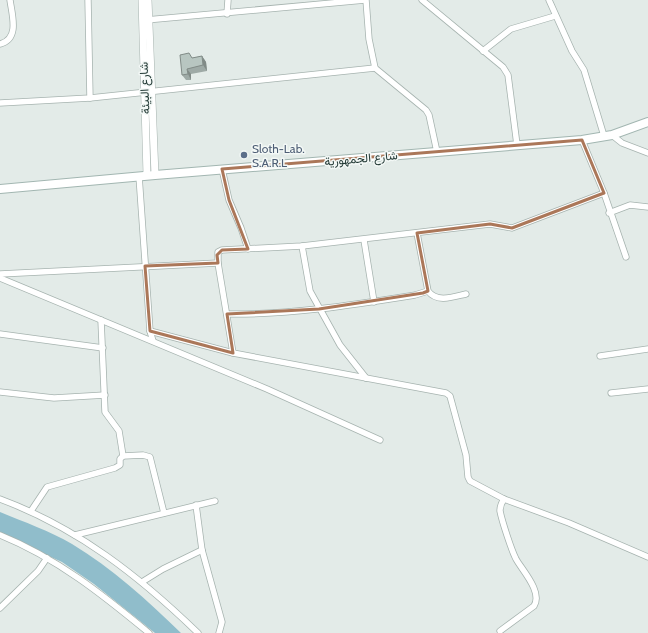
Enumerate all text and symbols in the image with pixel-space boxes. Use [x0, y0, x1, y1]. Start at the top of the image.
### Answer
street label: شارع البيئة [136, 62, 154, 114]
place label: Sloth-Lab. S.A.R.L [252, 141, 305, 170]
street label: شارع الجمهورية [324, 147, 398, 171]
marker: Sloth-Lab. S.A.R.L [239, 150, 249, 160]

